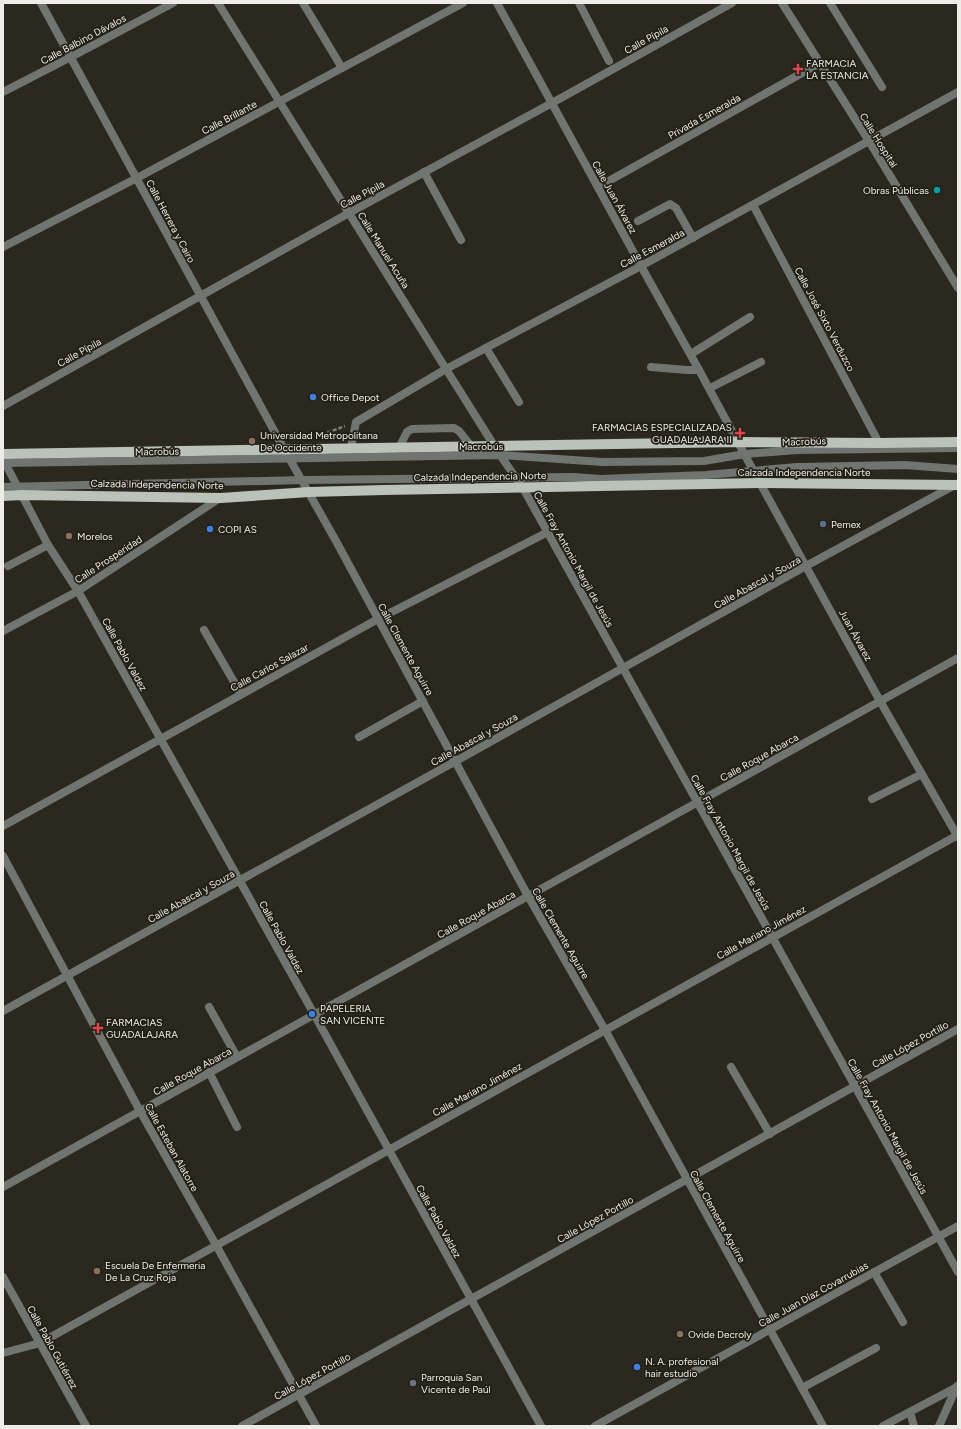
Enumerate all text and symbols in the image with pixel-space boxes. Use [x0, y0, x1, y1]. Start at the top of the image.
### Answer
street label: Calle Balbino Dávalos [38, 11, 128, 67]
street label: Calle Pípila [622, 22, 671, 57]
place label: FARMACIA LA ESTANCIA [806, 57, 869, 82]
marker: FARMACIA LA ESTANCIA [793, 64, 803, 74]
street label: Privada Esmeralda [666, 91, 743, 142]
street label: Calle Brillante [199, 97, 260, 137]
street label: Calle Hospital [857, 111, 900, 170]
street label: Calle Juan Álvarez [589, 158, 640, 236]
street label: Calle Herrera y Cairo [143, 177, 198, 265]
street label: Calle Pípila [338, 177, 387, 212]
place label: Obras Públicas [863, 184, 929, 197]
marker: Obras Públicas [932, 185, 942, 195]
street label: Calle Manuel Acuña [355, 210, 412, 291]
street label: Calle Esmeralda [618, 226, 687, 271]
street label: Calle José Sixto Verduzco [792, 265, 858, 374]
street label: Calle Pípila [55, 335, 104, 370]
place label: Office Depot [321, 391, 380, 404]
marker: Office Depot [308, 392, 318, 402]
place label: FARMACIAS ESPECIALIZADAS GUADALAJARA II [592, 421, 732, 446]
marker: FARMACIAS ESPECIALIZADAS GUADALAJARA II [735, 428, 745, 438]
place label: Universidad Metropolitana De Occidente [260, 429, 378, 454]
street label: Macrobús [782, 434, 827, 449]
marker: Universidad Metropolitana De Occidente [247, 436, 257, 446]
street label: Macrobús [459, 440, 503, 453]
street label: Macrobús [135, 445, 180, 458]
street label: Calzada Independencia Norte [738, 466, 871, 479]
street label: Calzada Independencia Norte [413, 469, 547, 484]
street label: Calzada Independencia Norte [90, 477, 224, 492]
street label: Calle Fray Antonio Margil de Jesús [531, 489, 617, 630]
place label: Pemex [831, 518, 861, 531]
marker: Pemex [818, 519, 828, 529]
place label: COPI AS [218, 523, 257, 536]
marker: COPI AS [205, 524, 215, 534]
place label: Morelos [77, 530, 113, 543]
marker: Morelos [64, 531, 74, 541]
street label: Calle Prosperidad [72, 533, 145, 586]
street label: Calle Abascal y Souza [711, 553, 803, 612]
street label: Calle Clemente Aguirre [375, 601, 437, 698]
street label: Juan Álvarez [836, 607, 875, 663]
street label: Calle Pablo Valdez [99, 615, 150, 693]
street label: Calle Carlos Salazar [228, 640, 311, 694]
street label: Calle Abascal y Souza [428, 710, 520, 769]
street label: Calle Roque Abarca [718, 731, 801, 784]
street label: Calle Fray Antonio Margil de Jesús [688, 772, 774, 913]
street label: Calle Abascal y Souza [145, 867, 237, 926]
street label: Calle Clemente Aguirre [529, 885, 592, 982]
street label: Calle Roque Abarca [435, 888, 518, 941]
street label: Calle Pablo Valdez [256, 898, 307, 976]
street label: Calle Mariano Jiménez [714, 902, 808, 962]
place label: PAPELERIA SAN VICENTE [320, 1002, 385, 1027]
marker: PAPELERIA SAN VICENTE [307, 1009, 317, 1019]
place label: FARMACIAS GUADALAJARA [106, 1016, 178, 1041]
street label: Calle López Portillo [870, 1018, 951, 1071]
marker: FARMACIAS GUADALAJARA [93, 1023, 103, 1033]
street label: Calle Roque Abarca [151, 1045, 234, 1098]
street label: Calle Fray Antonio Margil de Jesús [845, 1056, 931, 1197]
street label: Calle Mariano Jiménez [430, 1059, 524, 1119]
street label: Calle Esteban Alatorre [142, 1101, 202, 1194]
street label: Calle Clemente Aguirre [687, 1168, 749, 1265]
street label: Calle Pablo Valdez [413, 1182, 464, 1260]
street label: Calle López Portillo [555, 1193, 636, 1246]
place label: Escuela De Enfermeria De La Cruz Roja [105, 1259, 205, 1284]
street label: Calle Juan Díaz Covarrubias [756, 1259, 871, 1330]
marker: Escuela De Enfermeria De La Cruz Roja [92, 1266, 102, 1276]
street label: Calle Pablo Gutiérrez [24, 1303, 81, 1391]
place label: Ovide Decroly [688, 1328, 752, 1341]
marker: Ovide Decroly [675, 1329, 685, 1339]
street label: Calle López Portillo [272, 1350, 353, 1403]
place label: N. A. profesional hair estudio [645, 1355, 718, 1380]
marker: N. A. profesional hair estudio [632, 1362, 642, 1372]
place label: Parroquia San Vicente de Paúl [421, 1371, 491, 1396]
marker: Parroquia San Vicente de Paúl [408, 1378, 418, 1388]

